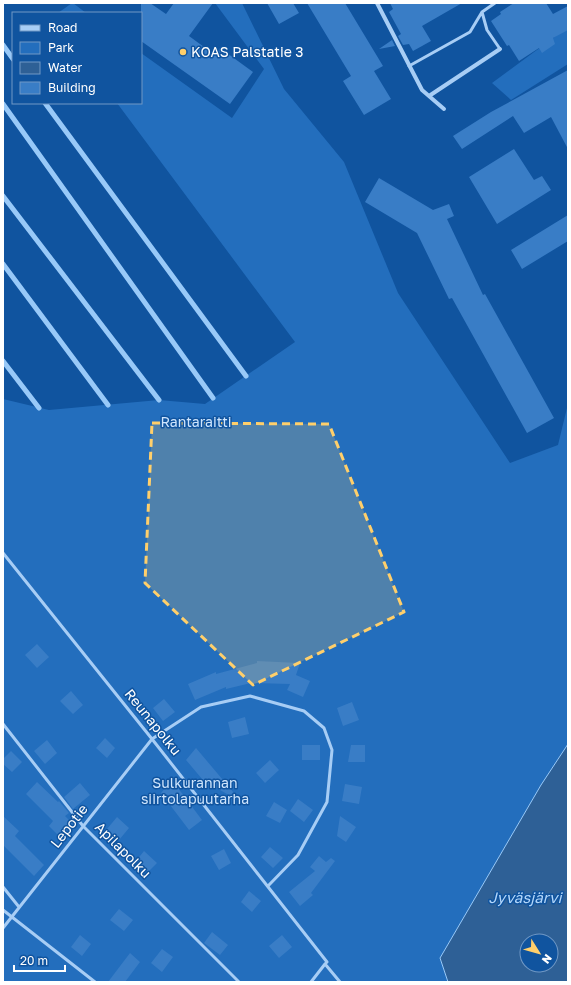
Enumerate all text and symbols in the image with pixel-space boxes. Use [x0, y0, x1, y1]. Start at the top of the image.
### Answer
legend [12, 12, 142, 104]
text: Road [48, 20, 77, 35]
text: Park [48, 40, 74, 55]
place label: KOAS Palstatie 3 [191, 43, 304, 60]
marker: KOAS Palstatie 3 [178, 47, 188, 57]
text: Water [48, 60, 82, 75]
text: Building [48, 80, 96, 95]
park label: Rantaraitti [160, 413, 232, 430]
street label: Reunapolku [121, 685, 185, 758]
park label: Sulkurannan siirtolapuutarha [141, 774, 249, 807]
street label: Lepotie [46, 801, 91, 851]
street label: Apilapolku [92, 818, 155, 881]
water label: Jyväsjärvi [489, 888, 563, 907]
north arrow [519, 933, 559, 973]
scale bar [14, 947, 65, 973]
text: N [540, 952, 555, 967]
text: 20 m [20, 953, 48, 968]

